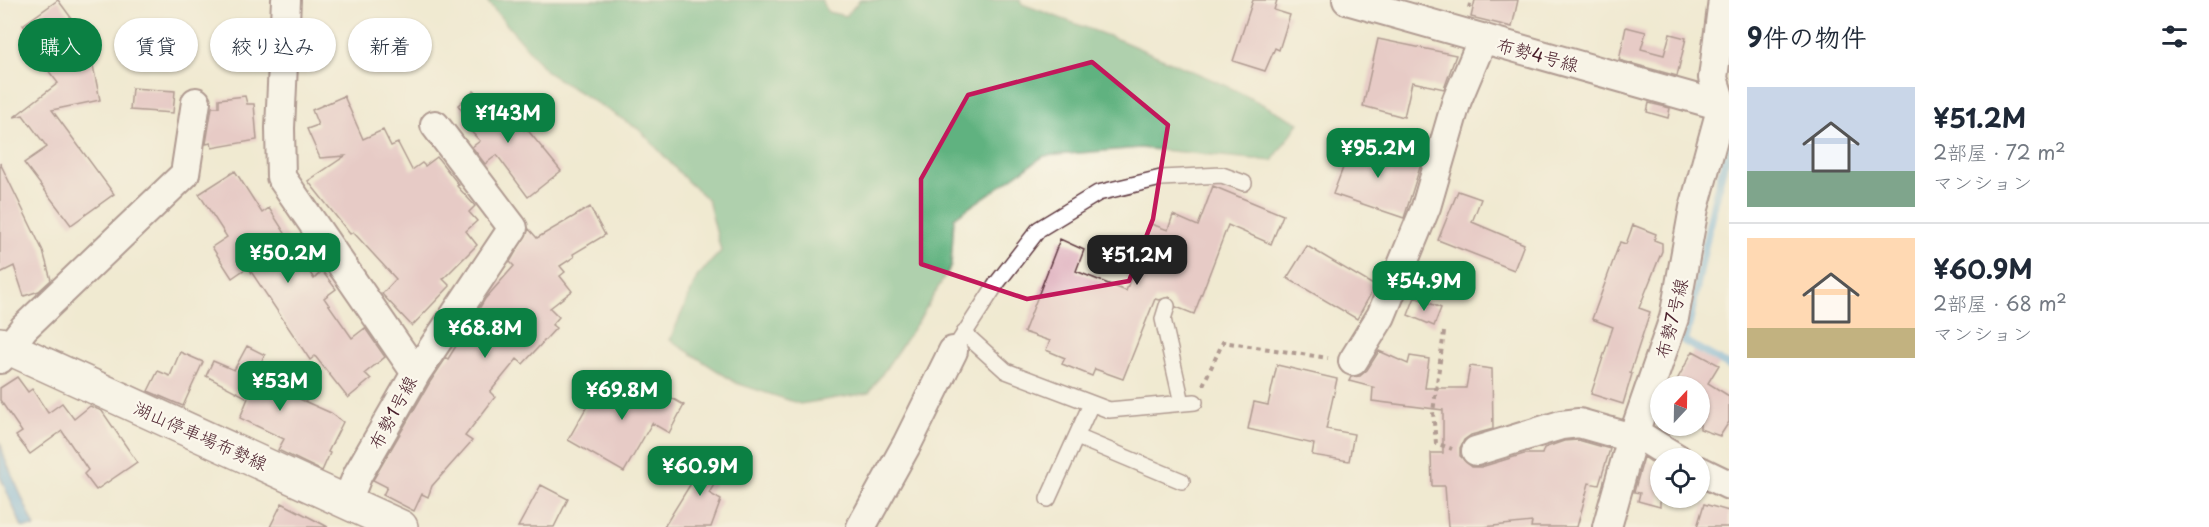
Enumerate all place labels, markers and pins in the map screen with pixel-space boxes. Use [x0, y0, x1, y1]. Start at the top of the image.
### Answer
pin: ¥143M [466, 93, 550, 144]
pin: ¥95.2M [1329, 128, 1427, 179]
pin: ¥50.2M [239, 233, 337, 284]
pin: ¥51.2M [1088, 235, 1186, 286]
pin: ¥54.9M [1375, 261, 1473, 312]
pin: ¥68.8M [436, 308, 534, 359]
pin: ¥53M [244, 361, 316, 412]
pin: ¥69.8M [573, 370, 671, 421]
pin: ¥60.9M [651, 446, 749, 497]

